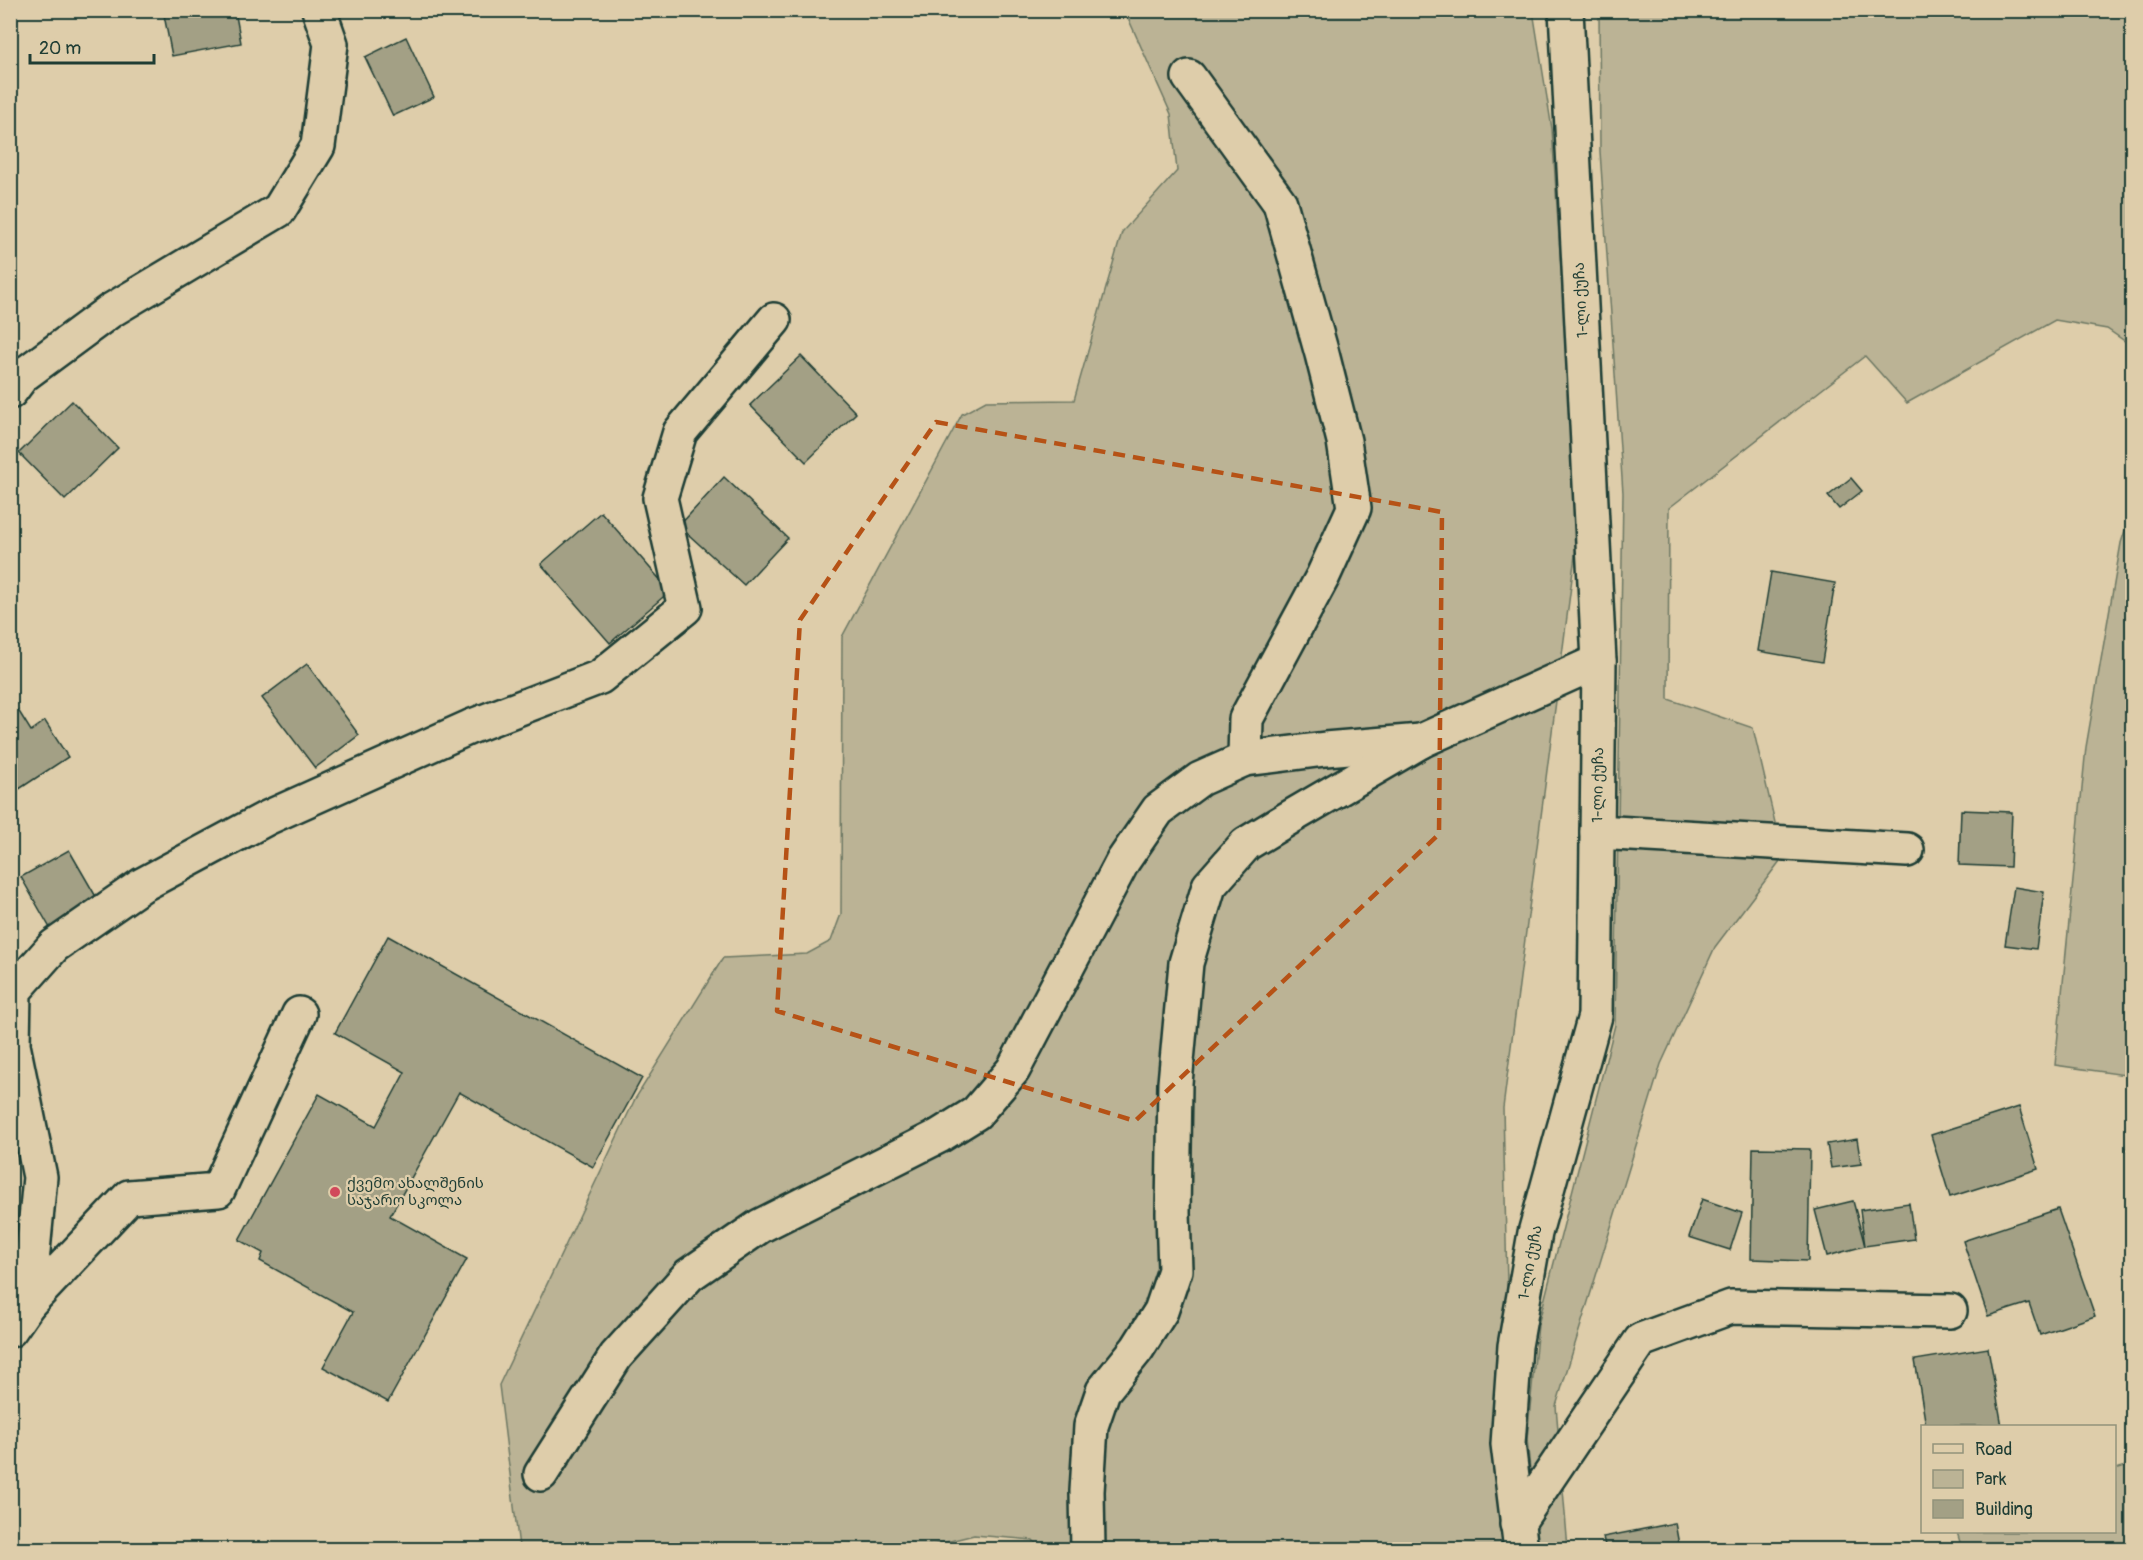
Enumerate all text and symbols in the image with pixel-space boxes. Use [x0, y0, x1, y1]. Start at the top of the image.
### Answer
scale bar [30, 27, 154, 65]
text: 20 m [39, 37, 81, 60]
street label: 1-ლი ქუჩა [1570, 262, 1592, 338]
street label: 1-ლი ქუჩა [1588, 747, 1608, 823]
place label: ქვემო ახალშენის საჯარო სკოლა [347, 1174, 484, 1210]
marker: ქვემო ახალშენის საჯარო სკოლა [328, 1185, 342, 1199]
street label: 1-ლი ქუჩა [1514, 1223, 1546, 1301]
legend [1921, 1425, 2116, 1533]
text: Road [1975, 1438, 2012, 1461]
text: Park [1975, 1468, 2007, 1491]
text: Building [1975, 1498, 2033, 1521]

